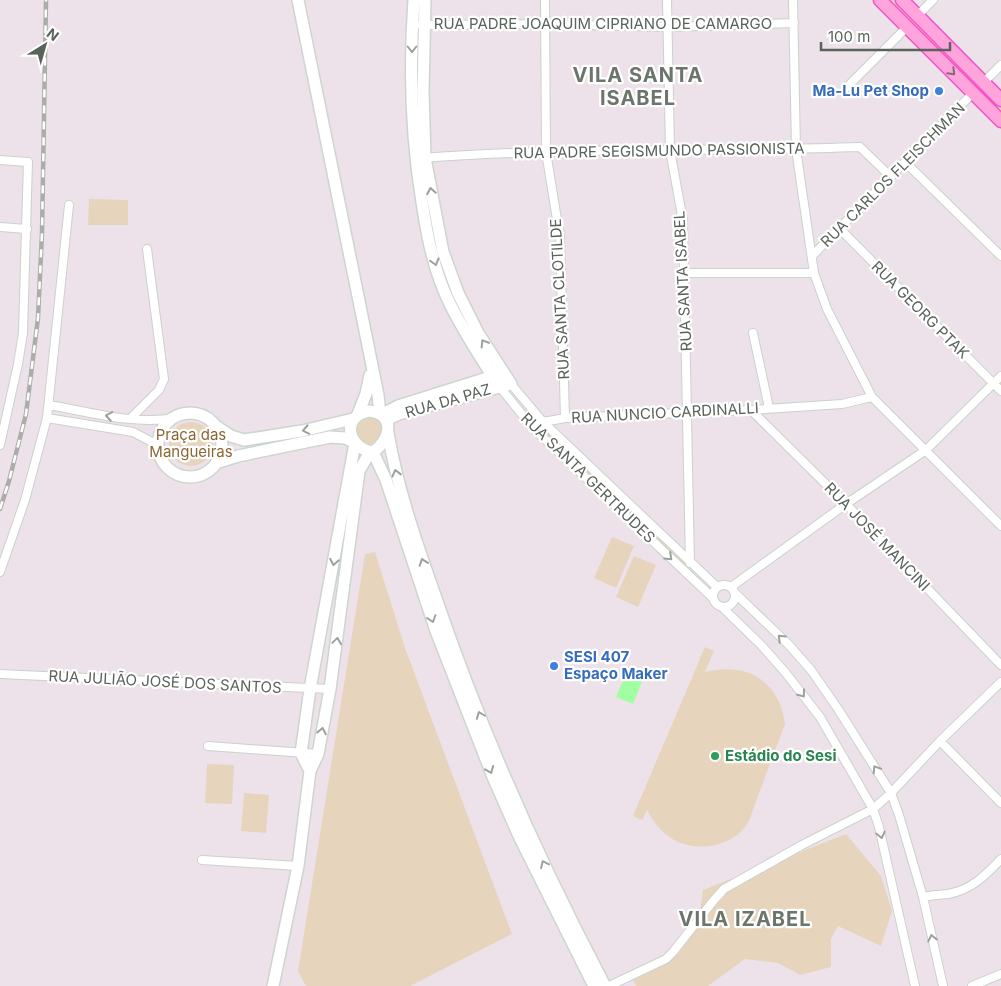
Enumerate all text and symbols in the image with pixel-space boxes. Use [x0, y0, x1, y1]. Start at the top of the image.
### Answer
street label: RUA PADRE JOAQUIM CIPRIANO DE CAMARGO [434, 14, 772, 33]
north arrow [20, 20, 70, 70]
scale bar [821, 20, 950, 52]
text: N [44, 24, 63, 44]
text: 100 m [828, 27, 870, 46]
one-way arrow [407, 45, 417, 53]
district label: VILA SANTA ISABEL [573, 63, 704, 110]
one-way arrow [946, 66, 955, 75]
place label: Ma-Lu Pet Shop [813, 81, 929, 100]
marker: Ma-Lu Pet Shop [933, 85, 945, 97]
street label: RUA CARLOS FLEISCHMAN [816, 98, 969, 251]
street label: RUA PADRE SEGISMUNDO PASSIONISTA [513, 138, 805, 163]
one-way arrow [426, 186, 436, 195]
street label: RUA SANTA ISABEL [669, 210, 696, 352]
street label: RUA SANTA CLOTILDE [546, 218, 573, 380]
one-way arrow [429, 257, 439, 265]
street label: RUA GEORG PTAK [868, 257, 973, 362]
one-way arrow [481, 339, 491, 348]
street label: RUA DA PAZ [403, 379, 493, 422]
street label: RUA NUNCIO CARDINALLI [571, 398, 759, 427]
street label: RUA SANTA GERTRUDES [517, 409, 659, 547]
one-way arrow [105, 411, 114, 421]
one-way arrow [301, 424, 310, 434]
park label: Praça das Mangueiras [149, 425, 233, 461]
one-way arrow [391, 468, 402, 477]
street label: RUA JOSÉ MANCINI [821, 478, 934, 595]
one-way arrow [663, 551, 672, 560]
one-way arrow [330, 558, 340, 566]
one-way arrow [419, 559, 429, 567]
one-way arrow [426, 614, 436, 623]
one-way arrow [777, 635, 786, 644]
one-way arrow [331, 637, 342, 645]
place label: SESI 407 Espaço Maker [564, 647, 668, 683]
marker: SESI 407 Espaço Maker [548, 660, 560, 672]
street label: RUA JULIÃO JOSÉ DOS SANTOS [48, 666, 282, 697]
one-way arrow [796, 688, 805, 698]
one-way arrow [475, 711, 486, 720]
one-way arrow [316, 727, 327, 735]
place label: Estádio do Sesi [725, 746, 837, 765]
marker: Estádio do Sesi [709, 750, 721, 762]
one-way arrow [484, 765, 495, 774]
one-way arrow [872, 765, 882, 774]
one-way arrow [875, 831, 886, 840]
one-way arrow [540, 860, 550, 869]
district label: VILA IZABEL [678, 907, 812, 931]
one-way arrow [927, 934, 938, 943]

